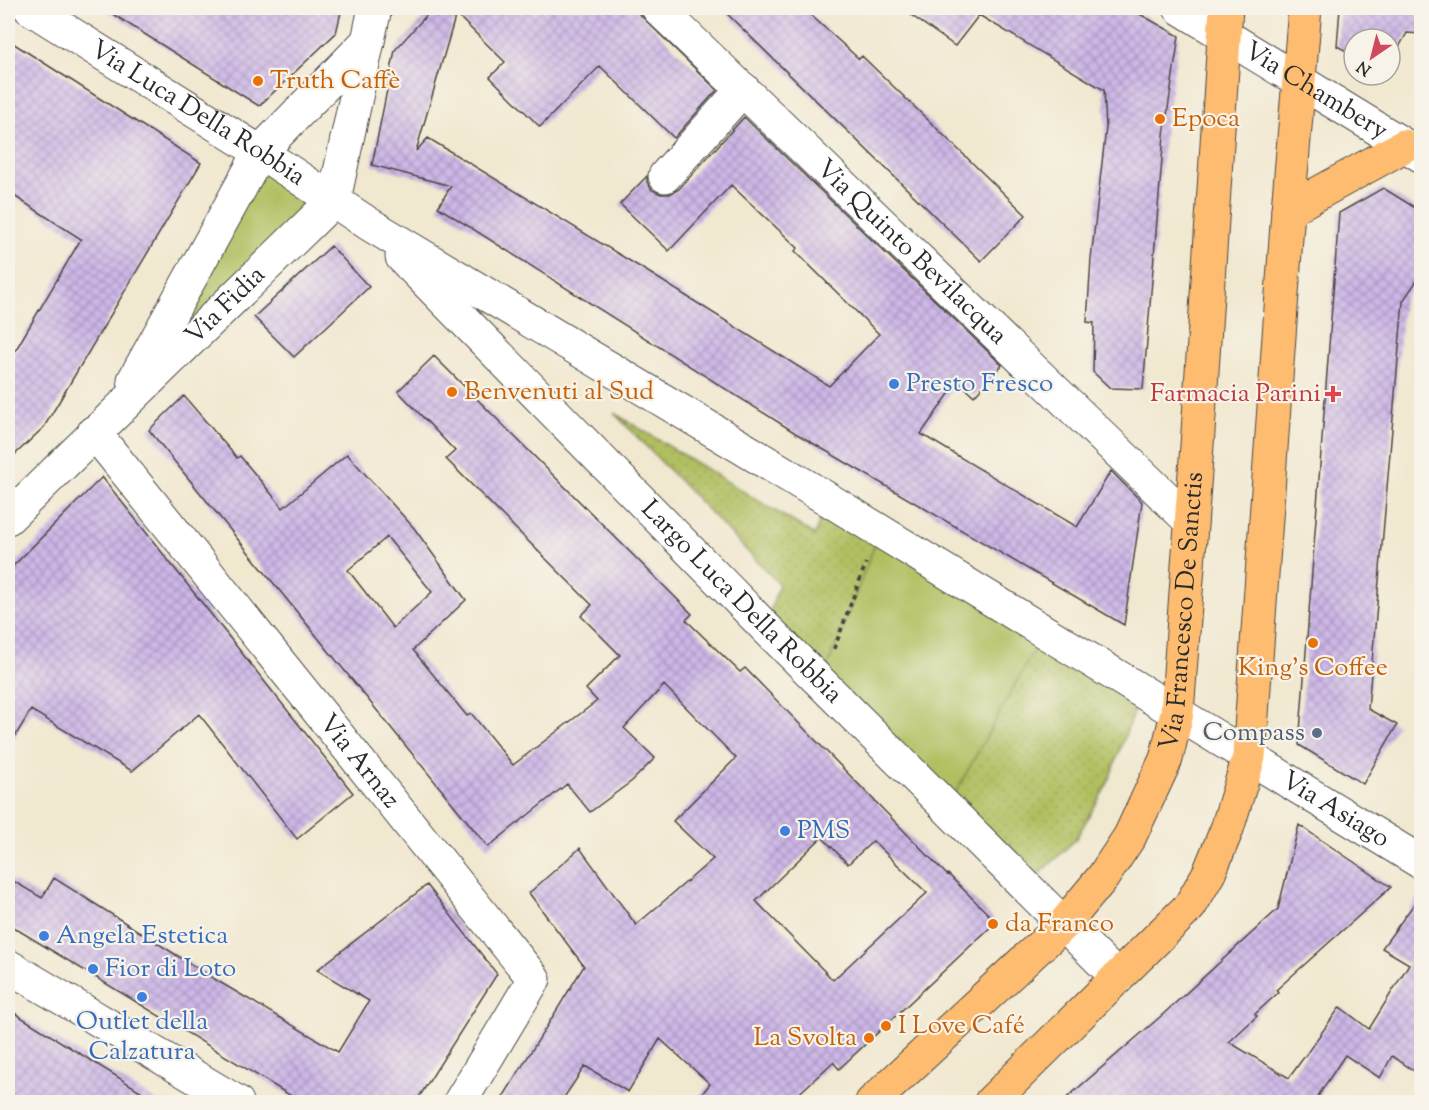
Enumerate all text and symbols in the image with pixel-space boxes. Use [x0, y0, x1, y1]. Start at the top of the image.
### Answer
north arrow [1342, 27, 1402, 87]
street label: Via Luca Della Robbia [83, 31, 313, 195]
street label: Via Chambery [1236, 33, 1395, 149]
text: N [1353, 54, 1377, 80]
place label: Truth Caffè [270, 63, 400, 100]
marker: Truth Caffè [251, 74, 265, 88]
place label: Epoca [1172, 101, 1240, 138]
marker: Epoca [1153, 112, 1167, 126]
street label: Via Quinto Bevilacqua [807, 151, 1015, 354]
street label: Via Fidia [177, 258, 274, 354]
place label: Presto Fresco [906, 366, 1053, 403]
place label: Benvenuti al Sud [464, 374, 654, 411]
place label: Farmacia Parini [1150, 376, 1321, 413]
marker: Presto Fresco [887, 377, 901, 391]
marker: Benvenuti al Sud [445, 385, 459, 399]
marker: Farmacia Parini [1326, 387, 1340, 401]
street label: Via Francesco De Sanctis [1150, 471, 1213, 755]
street label: Largo Luca Della Robbia [632, 492, 851, 712]
marker: King's Coffee [1306, 636, 1320, 650]
place label: King's Coffee [1238, 650, 1388, 687]
street label: Via Arnaz [310, 706, 409, 817]
place label: Compass [1202, 715, 1305, 752]
marker: Compass [1310, 726, 1324, 740]
street label: Via Asiago [1274, 762, 1397, 857]
place label: PMS [797, 813, 850, 850]
marker: PMS [778, 824, 792, 838]
place label: da Franco [1005, 906, 1114, 943]
marker: da Franco [986, 917, 1000, 931]
place label: Angela Estetica [56, 918, 228, 955]
marker: Angela Estetica [37, 929, 51, 943]
place label: Fior di Loto [105, 951, 236, 988]
marker: Fior di Loto [86, 962, 100, 976]
marker: Outlet della Calzatura [135, 990, 149, 1004]
place label: Outlet della Calzatura [76, 1004, 208, 1071]
place label: I Love Café [898, 1008, 1025, 1045]
marker: I Love Café [879, 1019, 893, 1033]
place label: La Svolta [753, 1020, 857, 1057]
marker: La Svolta [862, 1031, 876, 1045]

